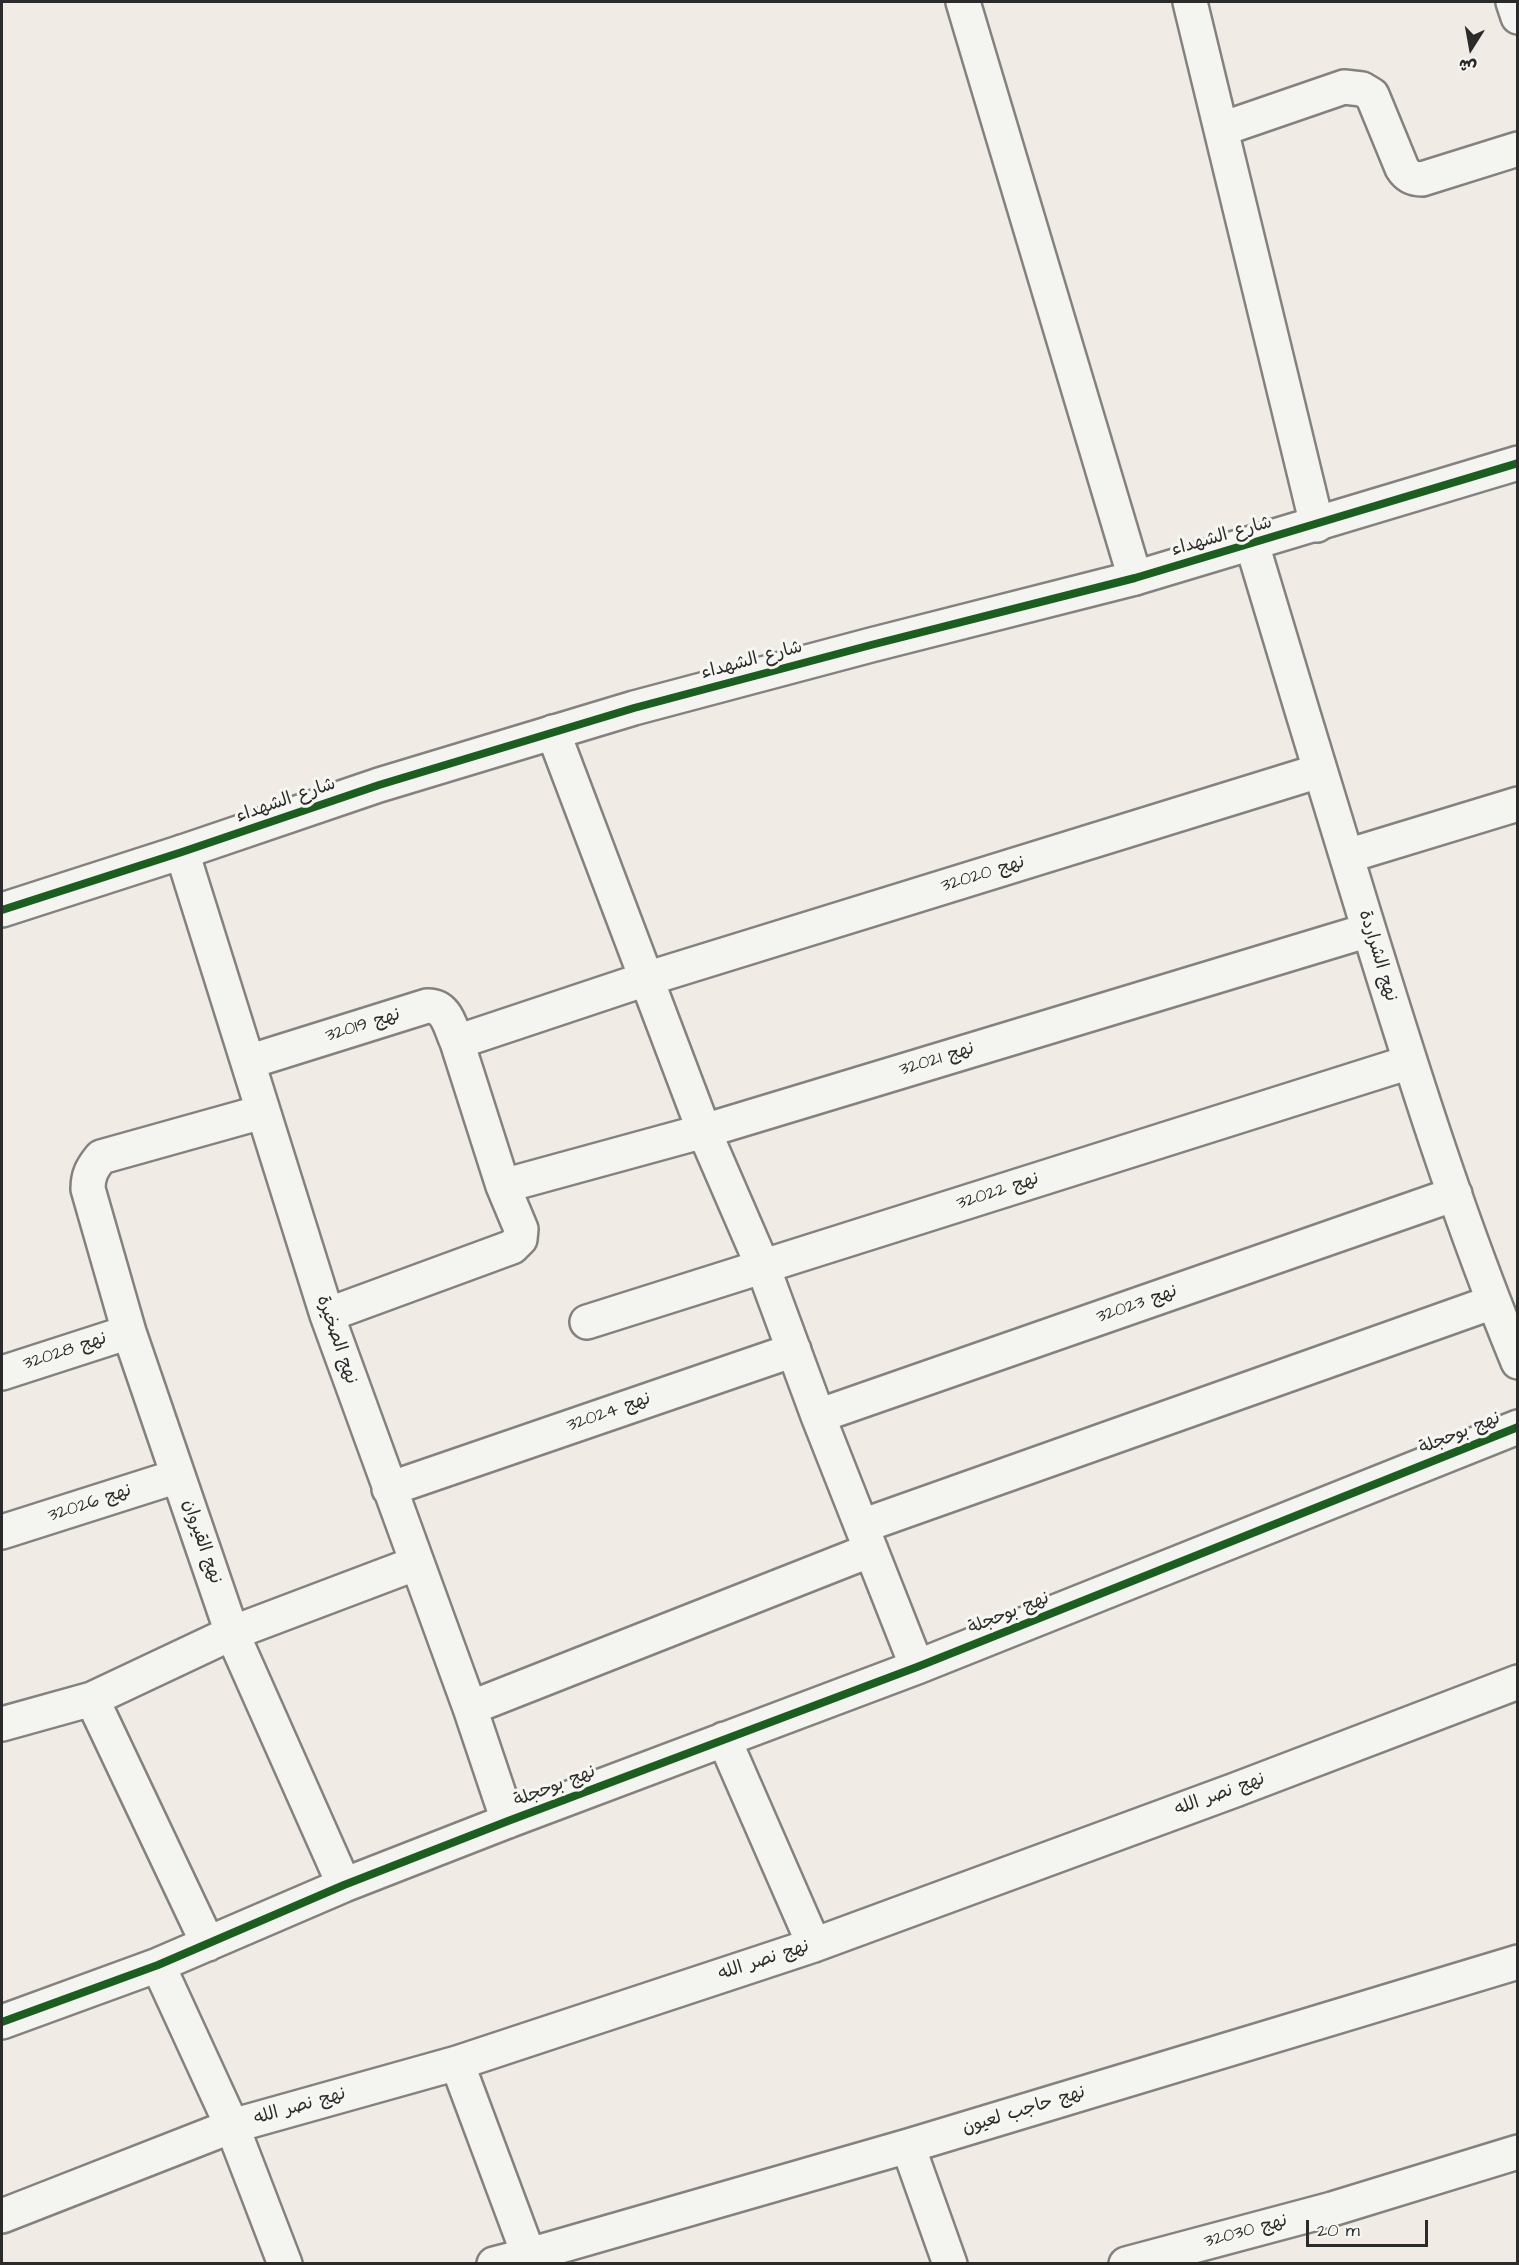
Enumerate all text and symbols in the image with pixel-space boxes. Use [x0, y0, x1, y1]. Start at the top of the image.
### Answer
north arrow [1441, 18, 1501, 78]
text: ش [1457, 53, 1478, 78]
street label: شارع الشهداء [1169, 512, 1275, 562]
street label: شارع الشهداء [699, 637, 805, 685]
street label: شارع الشهداء [233, 774, 339, 828]
street label: نهج 32020 [939, 852, 1027, 898]
street label: نهج الشراردة [1353, 908, 1401, 1004]
street label: نهج 32019 [323, 1004, 403, 1048]
street label: نهج 32021 [897, 1038, 977, 1082]
street label: نهج 32022 [954, 1169, 1042, 1215]
street label: نهج 32023 [1094, 1281, 1180, 1329]
street label: نهج الصخيرة [311, 1293, 361, 1387]
street label: نهج 32028 [20, 1328, 110, 1376]
street label: نهج 32024 [564, 1389, 654, 1437]
street label: نهج بوحجلة [1416, 1408, 1504, 1460]
street label: نهج 32026 [46, 1480, 134, 1528]
street label: نهج القيروان [177, 1497, 225, 1587]
street label: نهج بوحجلة [965, 1588, 1053, 1640]
street label: نهج بوحجلة [511, 1762, 599, 1812]
street label: نهج نصر الله [1172, 1769, 1268, 1821]
street label: نهج نصر الله [716, 1936, 812, 1986]
street label: نهج حاجب لعيون [960, 2082, 1088, 2140]
street label: نهج نصر الله [252, 2084, 348, 2130]
scale bar [1309, 2208, 1430, 2246]
street label: نهج 32030 [1202, 2211, 1290, 2253]
text: 20 m [1317, 2218, 1360, 2243]

